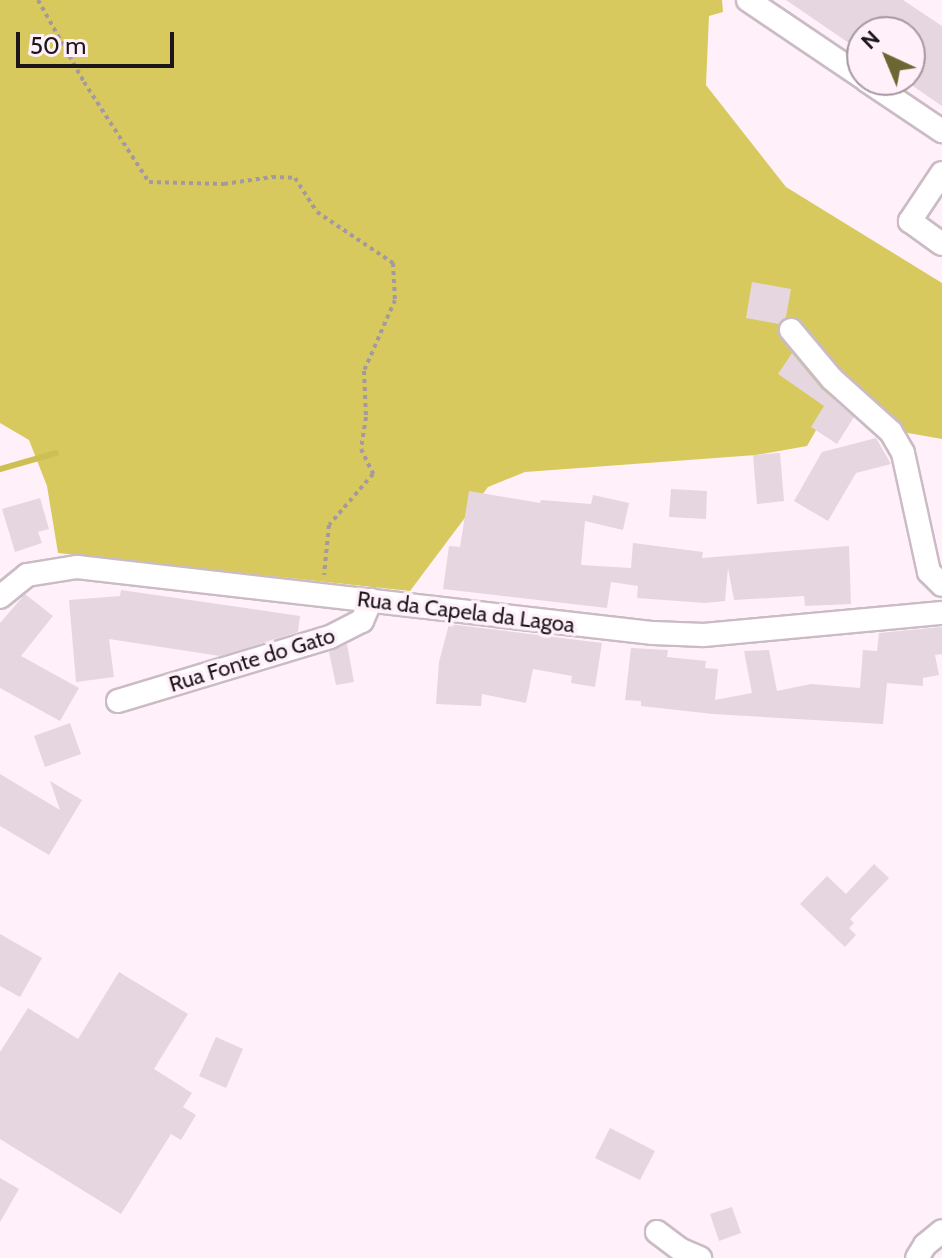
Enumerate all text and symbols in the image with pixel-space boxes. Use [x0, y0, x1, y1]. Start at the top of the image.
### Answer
scale bar [20, 16, 178, 66]
north arrow [846, 16, 926, 96]
text: N [855, 25, 885, 55]
text: 50 m [30, 31, 86, 60]
street label: Rua da Capela da Lagoa [356, 586, 576, 638]
street label: Rua Fonte do Gato [166, 622, 338, 698]

